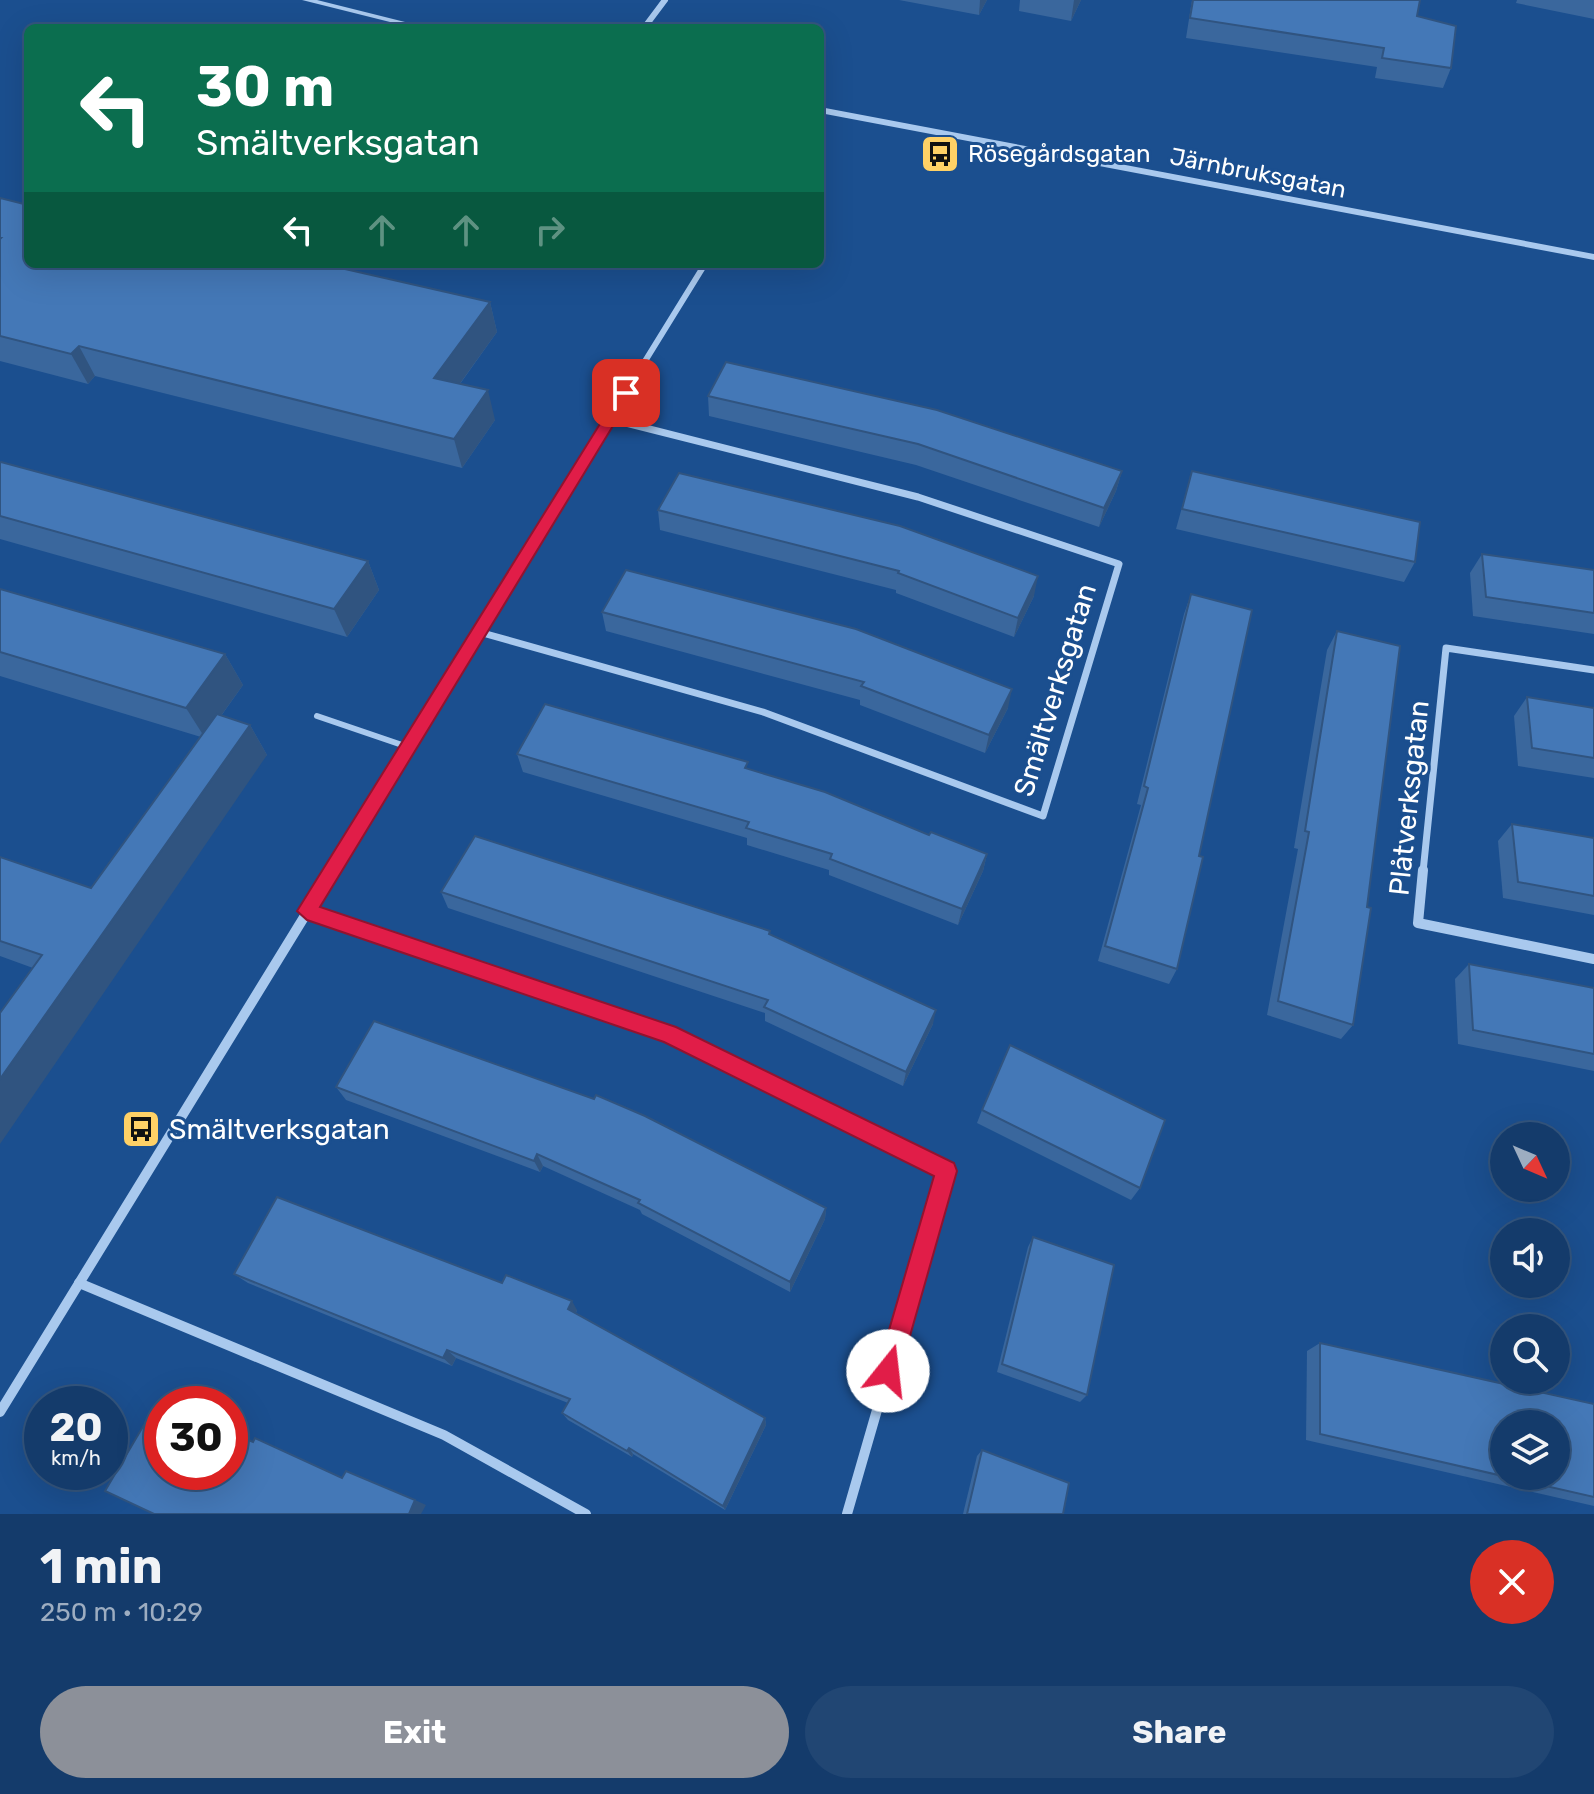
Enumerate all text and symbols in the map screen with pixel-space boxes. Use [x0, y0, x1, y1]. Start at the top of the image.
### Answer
text: 30 m [196, 54, 334, 120]
icon: left [64, 56, 168, 160]
text: Smältverksgatan [196, 121, 480, 164]
bus stop icon: Rösegårdsgatan [919, 133, 961, 175]
place label: Rösegårdsgatan [968, 140, 1151, 168]
street label: Järnbruksgatan [1168, 142, 1348, 204]
icon: left [276, 208, 320, 252]
icon: ahead [360, 208, 404, 252]
icon: ahead [444, 208, 488, 252]
icon: right [528, 208, 572, 252]
pin [592, 359, 660, 427]
icon: arrive [604, 371, 648, 415]
street label: Smältverksgatan [1007, 580, 1103, 800]
street label: Plåtverksgatan [1382, 699, 1436, 897]
bus stop icon: Smältverksgatan [120, 1108, 162, 1150]
place label: Smältverksgatan [169, 1113, 390, 1146]
north arrow [1490, 1122, 1570, 1202]
map controls [1490, 1122, 1570, 1490]
button: sound [1490, 1218, 1570, 1298]
button: search [1490, 1314, 1570, 1394]
position arrow [846, 1329, 930, 1413]
speed limit sign: 30 [144, 1386, 248, 1490]
text: 20 [49, 1404, 103, 1451]
button: layers [1490, 1410, 1570, 1490]
text: km/h [51, 1446, 101, 1470]
text: 1 min [40, 1538, 163, 1595]
button: close [1470, 1540, 1554, 1624]
text: 250 m · 10:29 [40, 1597, 203, 1628]
button: Exit [40, 1686, 789, 1778]
button: Share [805, 1686, 1554, 1778]

